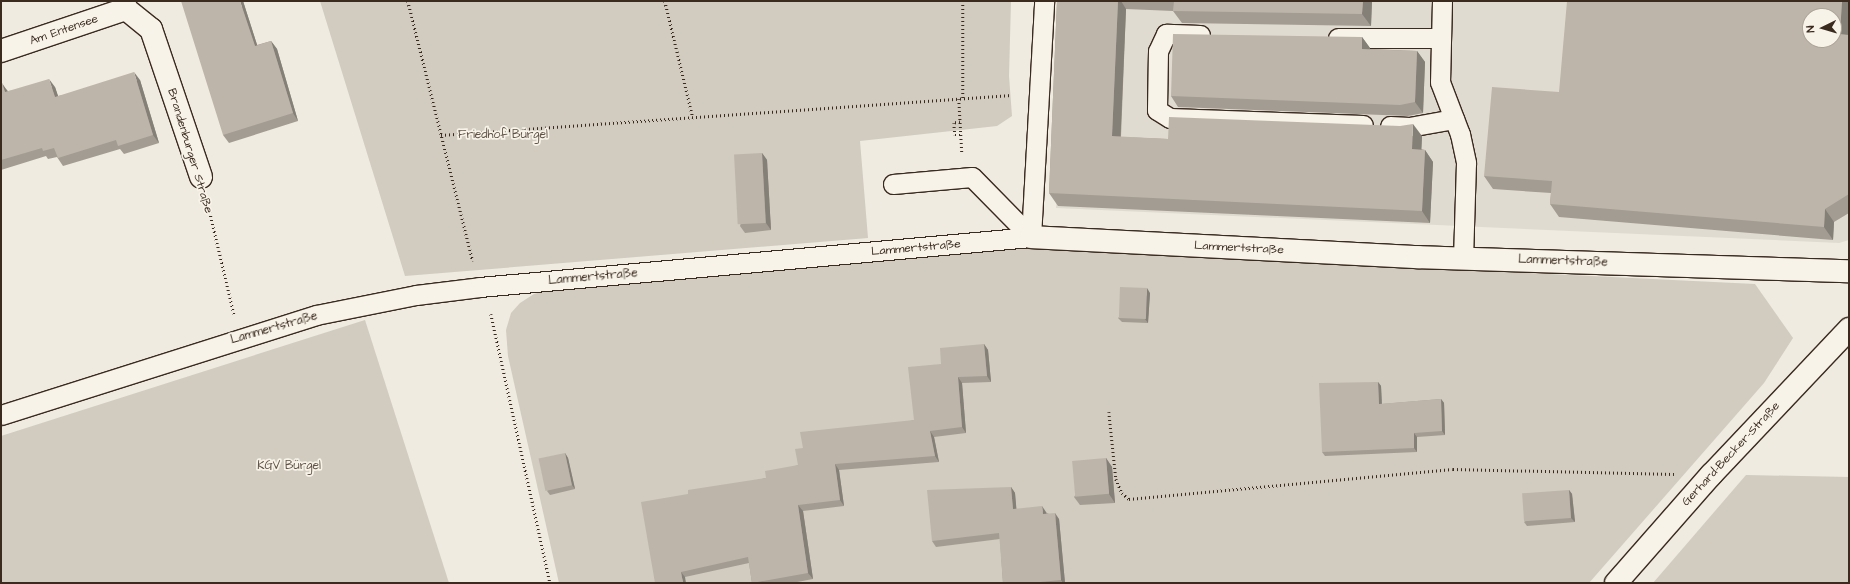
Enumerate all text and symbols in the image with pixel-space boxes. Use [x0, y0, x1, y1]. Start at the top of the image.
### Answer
north arrow [1802, 8, 1842, 48]
street label: Am Entensee [28, 12, 100, 48]
text: N [1803, 25, 1818, 33]
street label: Brandenburger Straße [164, 87, 216, 215]
park label: Friedhof Bürgel [458, 128, 548, 142]
street label: Lammertstraße [871, 237, 961, 259]
street label: Lammertstraße [1194, 238, 1284, 258]
street label: Lammertstraße [1518, 252, 1608, 270]
street label: Lammertstraße [548, 266, 638, 288]
street label: Lammertstraße [229, 309, 319, 347]
street label: Gerhard-Becker-Straße [1679, 399, 1783, 509]
park label: KGV Bürgel [257, 459, 321, 473]

